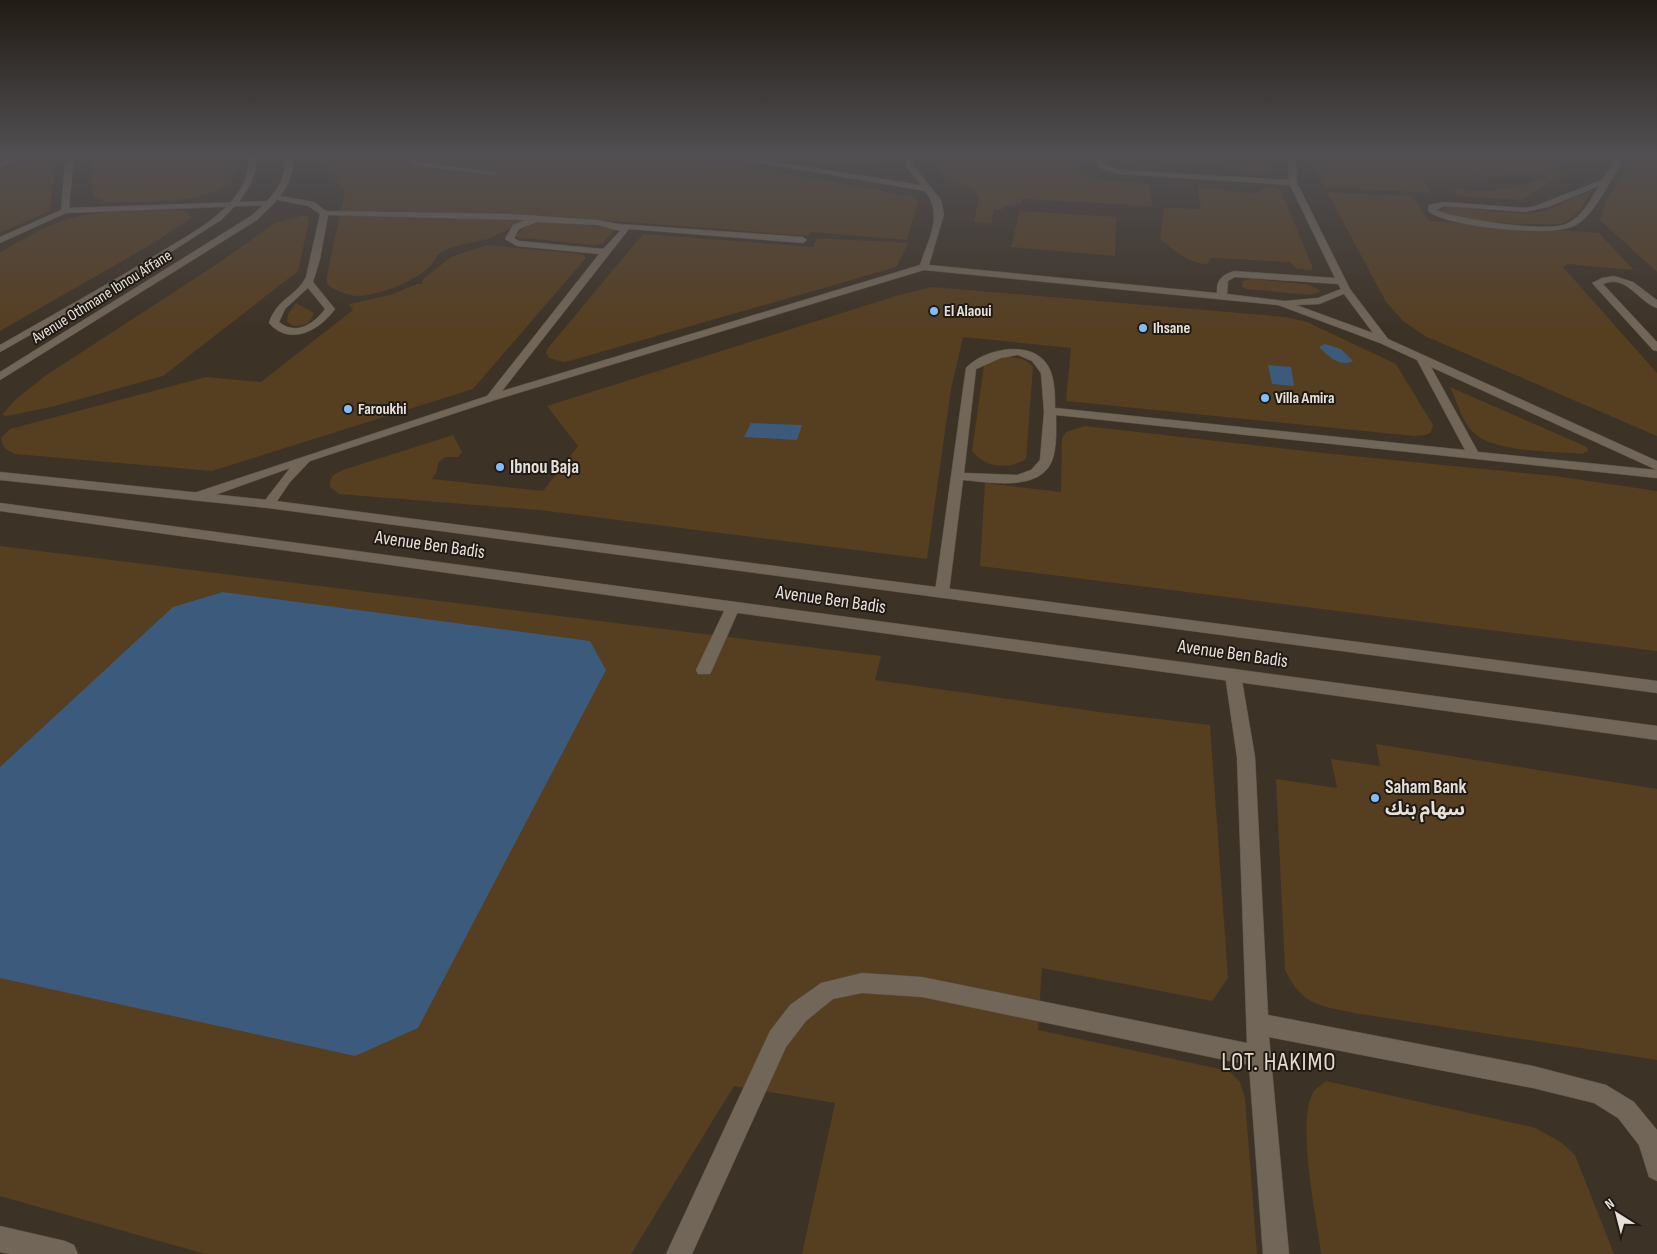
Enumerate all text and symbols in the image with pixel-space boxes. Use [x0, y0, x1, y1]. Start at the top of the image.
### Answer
street label: Avenue Othmane Ibnou Affane [28, 246, 176, 348]
place label: El Alaoui [944, 302, 991, 321]
marker: El Alaoui [928, 305, 940, 317]
place label: Ihsane [1153, 319, 1190, 338]
marker: Ihsane [1137, 322, 1149, 334]
place label: Villa Amira [1275, 389, 1335, 408]
marker: Villa Amira [1259, 392, 1271, 404]
place label: Faroukhi [358, 400, 407, 419]
marker: Faroukhi [342, 403, 354, 415]
place label: Ibnou Baja [510, 456, 579, 479]
marker: Ibnou Baja [494, 461, 506, 473]
street label: Avenue Ben Badis [373, 526, 487, 564]
street label: Avenue Ben Badis [774, 581, 888, 619]
street label: Avenue Ben Badis [1176, 635, 1290, 673]
place label: Saham Bank سهام بنك [1385, 776, 1467, 823]
marker: Saham Bank سهام بنك [1369, 792, 1381, 804]
district label: LOT. HAKIMO [1221, 1047, 1337, 1078]
north arrow [1592, 1189, 1642, 1239]
text: N [1602, 1195, 1618, 1213]

